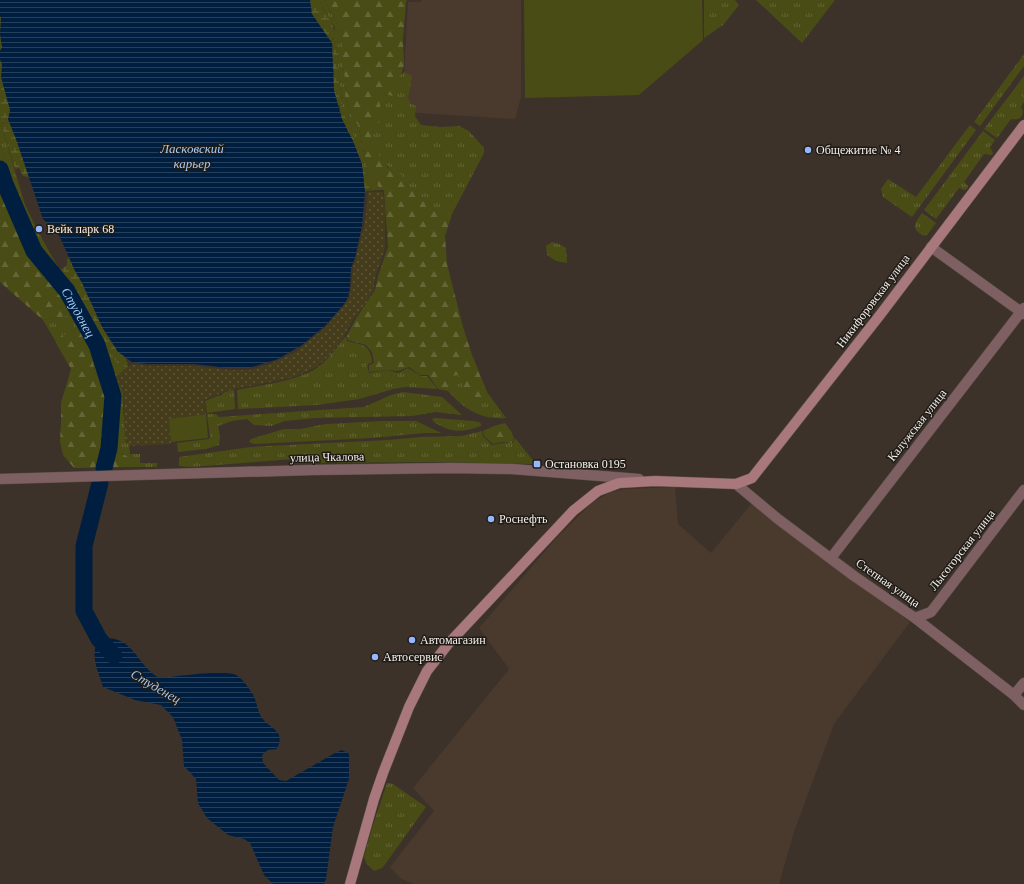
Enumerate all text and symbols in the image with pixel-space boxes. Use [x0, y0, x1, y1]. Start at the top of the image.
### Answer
water label: Ласковский карьер [159, 141, 224, 171]
place label: Общежитие № 4 [816, 143, 901, 157]
marker: Общежитие № 4 [803, 145, 813, 155]
place label: Вейк парк 68 [47, 222, 114, 236]
marker: Вейк парк 68 [34, 224, 44, 234]
street label: Никифоровская улица [833, 251, 913, 350]
water label: Студенец [58, 285, 99, 341]
street label: Калужская улица [885, 386, 950, 464]
street label: улица Чкалова [290, 449, 365, 465]
place label: Остановка 0195 [545, 457, 626, 471]
marker: Остановка 0195 [532, 459, 542, 469]
street label: Лысогорская улица [926, 506, 998, 593]
place label: Роснефть [499, 512, 548, 526]
marker: Роснефть [486, 514, 496, 524]
street label: Степная улица [853, 556, 923, 611]
place label: Автомагазин [420, 633, 486, 647]
marker: Автомагазин [407, 635, 417, 645]
place label: Автосервис [383, 650, 443, 664]
marker: Автосервис [370, 652, 380, 662]
water label: Студенец [128, 666, 184, 707]

